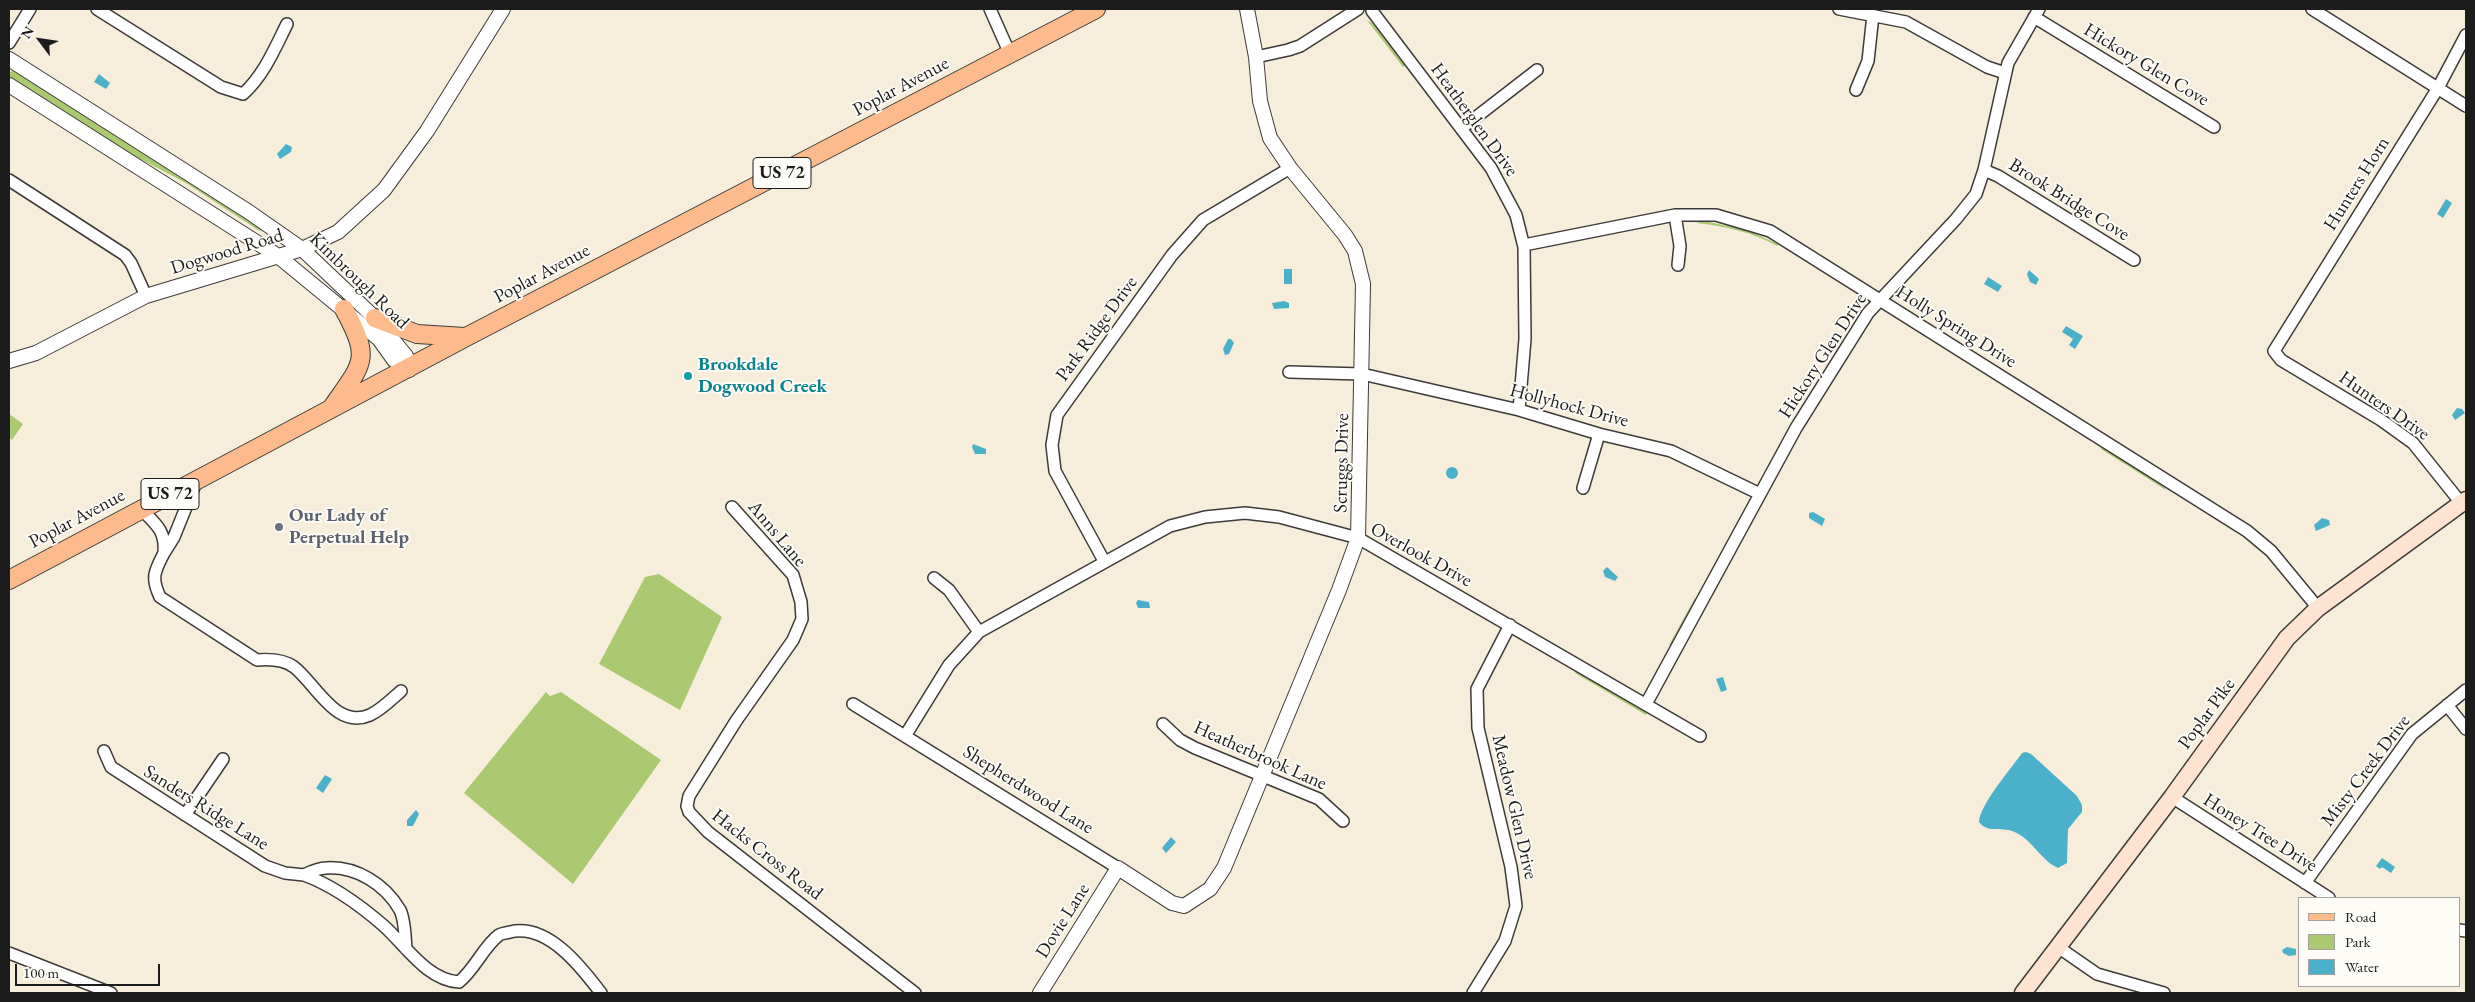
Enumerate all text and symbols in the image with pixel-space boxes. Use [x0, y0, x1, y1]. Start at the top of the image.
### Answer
north arrow [15, 15, 65, 65]
street label: Hickory Glen Cove [2079, 19, 2213, 111]
text: N [17, 23, 38, 42]
street label: Poplar Avenue [849, 52, 953, 122]
street label: Heatherglen Drive [1425, 59, 1523, 181]
street label: Hunters Horn [2319, 133, 2395, 235]
street label: Brook Bridge Cove [2005, 154, 2133, 246]
road number: US 72 [753, 158, 811, 188]
street label: Dogwood Road [168, 224, 286, 280]
street label: Kimbrough Road [304, 228, 414, 334]
street label: Poplar Avenue [490, 239, 594, 309]
street label: Park Ridge Drive [1051, 272, 1143, 386]
street label: Holly Spring Drive [1891, 281, 2021, 373]
street label: Hickory Glen Drive [1774, 289, 1872, 423]
place label: Brookdale Dogwood Creek [698, 354, 827, 398]
street label: Hunters Drive [2334, 366, 2434, 446]
marker: Brookdale Dogwood Creek [682, 370, 694, 382]
street label: Hollyhock Drive [1507, 379, 1631, 433]
street label: Scruggs Drive [1330, 413, 1354, 513]
road number: US 72 [141, 478, 199, 509]
street label: Poplar Avenue [25, 484, 129, 554]
street label: Anns Lane [743, 496, 811, 572]
place label: Our Lady of Perpetual Help [289, 505, 409, 549]
street label: Overlook Drive [1366, 518, 1476, 592]
marker: Our Lady of Perpetual Help [273, 521, 285, 533]
street label: Poplar Pike [2174, 674, 2240, 754]
street label: Misty Creek Drive [2317, 711, 2415, 831]
street label: Heatherbrook Lane [1190, 716, 1330, 796]
street label: Meadow Glen Drive [1486, 733, 1542, 881]
street label: Shepherdwood Lane [959, 741, 1097, 839]
street label: Sanders Ridge Lane [139, 760, 273, 856]
street label: Honey Tree Drive [2199, 789, 2321, 877]
street label: Hacks Cross Road [707, 805, 827, 905]
street label: Dovie Lane [1031, 879, 1095, 963]
legend [2298, 897, 2460, 987]
text: Road [2345, 907, 2376, 926]
text: Park [2345, 932, 2371, 951]
scale bar [18, 954, 162, 986]
text: Water [2345, 957, 2379, 976]
text: 100 m [23, 963, 59, 982]

